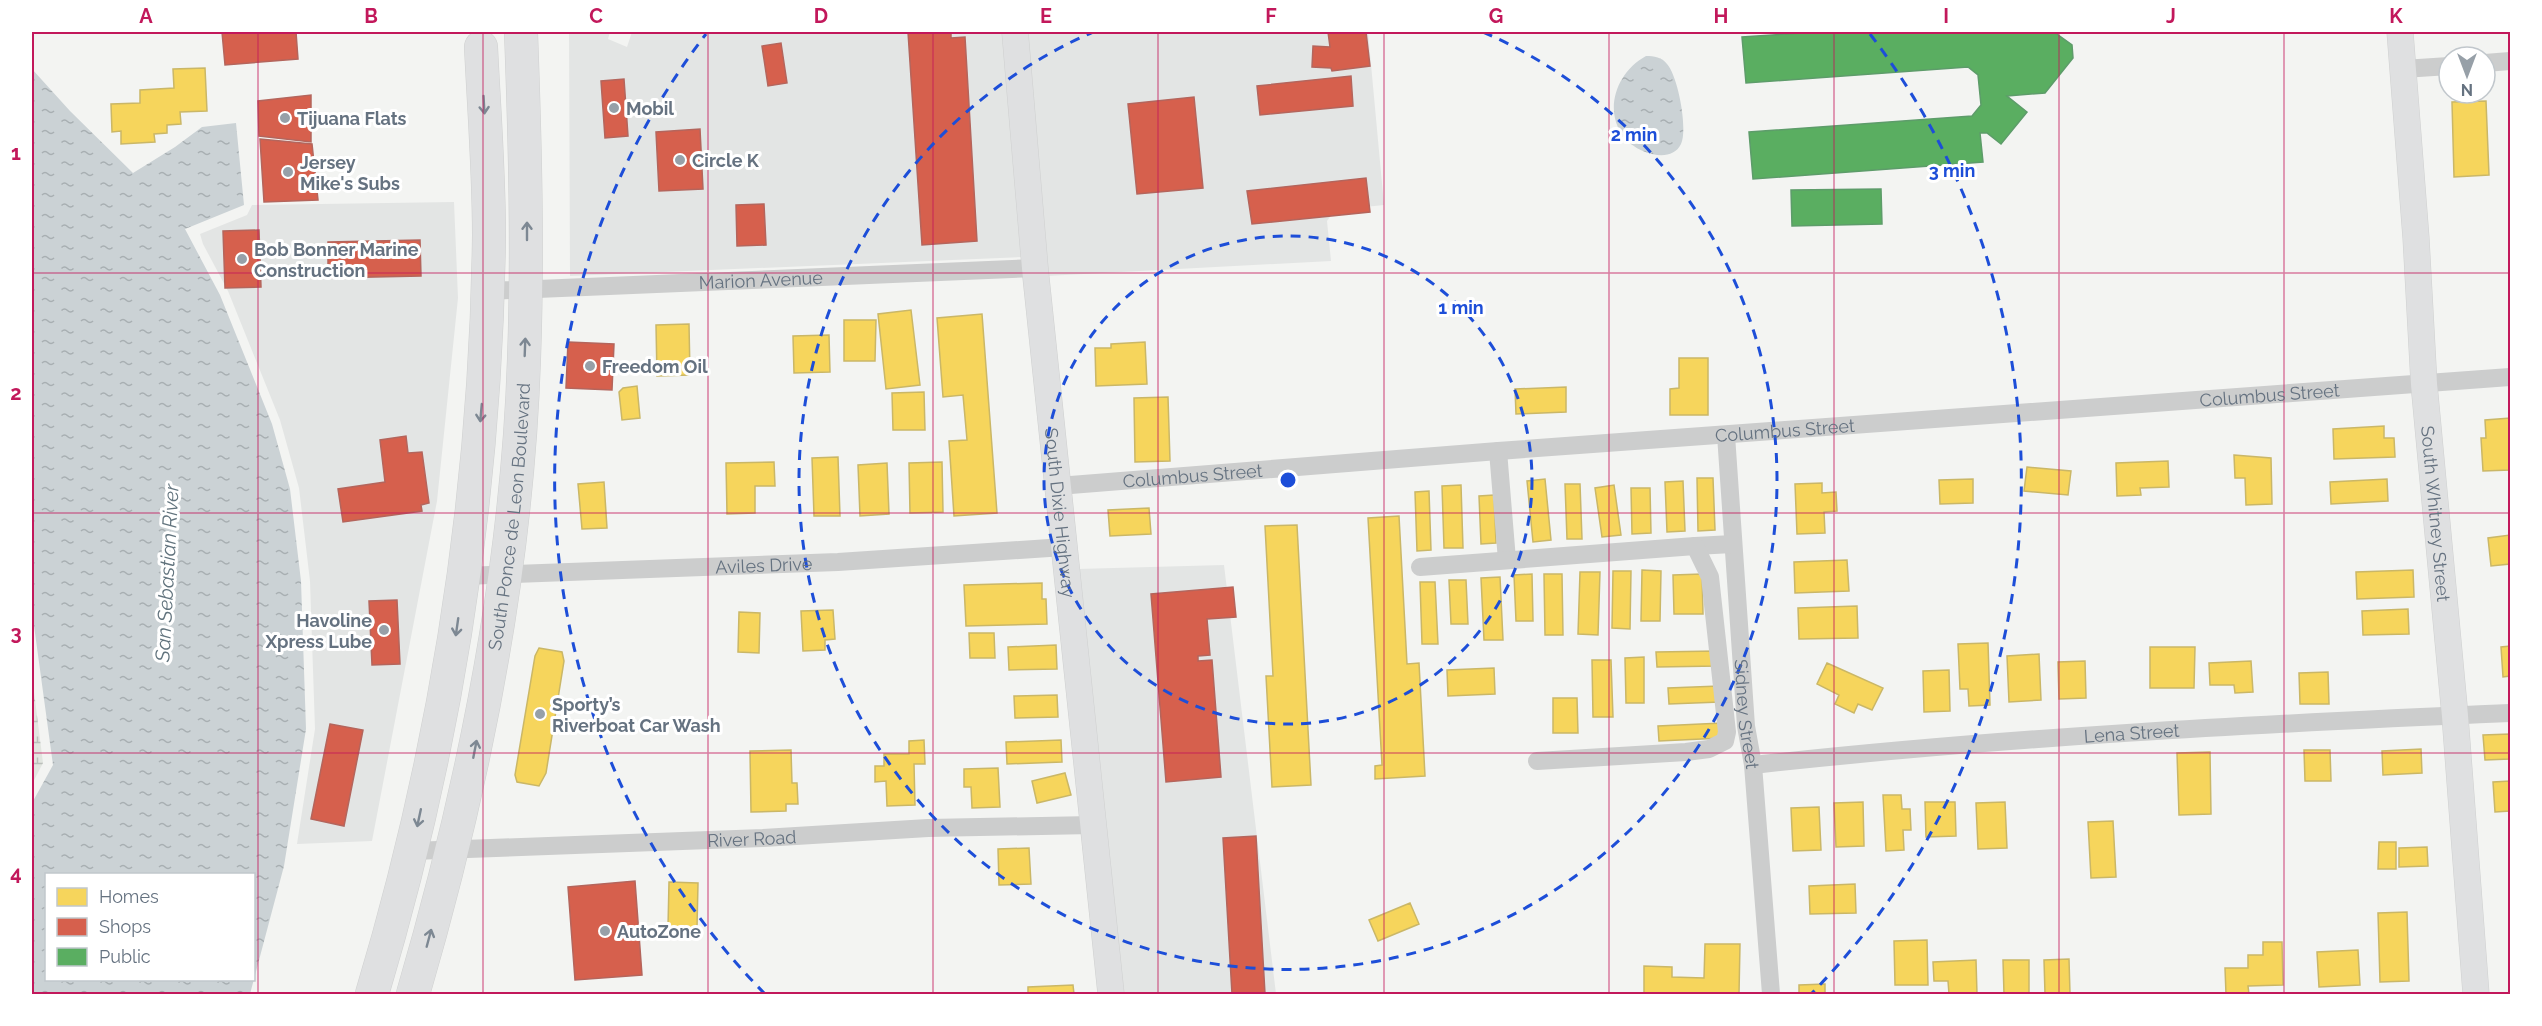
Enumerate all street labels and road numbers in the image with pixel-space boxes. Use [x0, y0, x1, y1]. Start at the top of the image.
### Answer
street label: Marion Avenue [698, 266, 824, 293]
street label: Columbus Street [2199, 379, 2340, 410]
street label: South Ponce de Leon Boulevard [483, 382, 534, 652]
street label: Columbus Street [1714, 414, 1856, 446]
street label: South Whitney Street [2417, 425, 2455, 603]
street label: South Dixie Highway [1041, 427, 1080, 599]
street label: Columbus Street [1122, 459, 1263, 491]
street label: Aviles Drive [715, 552, 813, 577]
street label: Sidney Street [1731, 658, 1764, 770]
street label: Lena Street [2083, 719, 2180, 746]
street label: River Road [707, 826, 797, 851]

